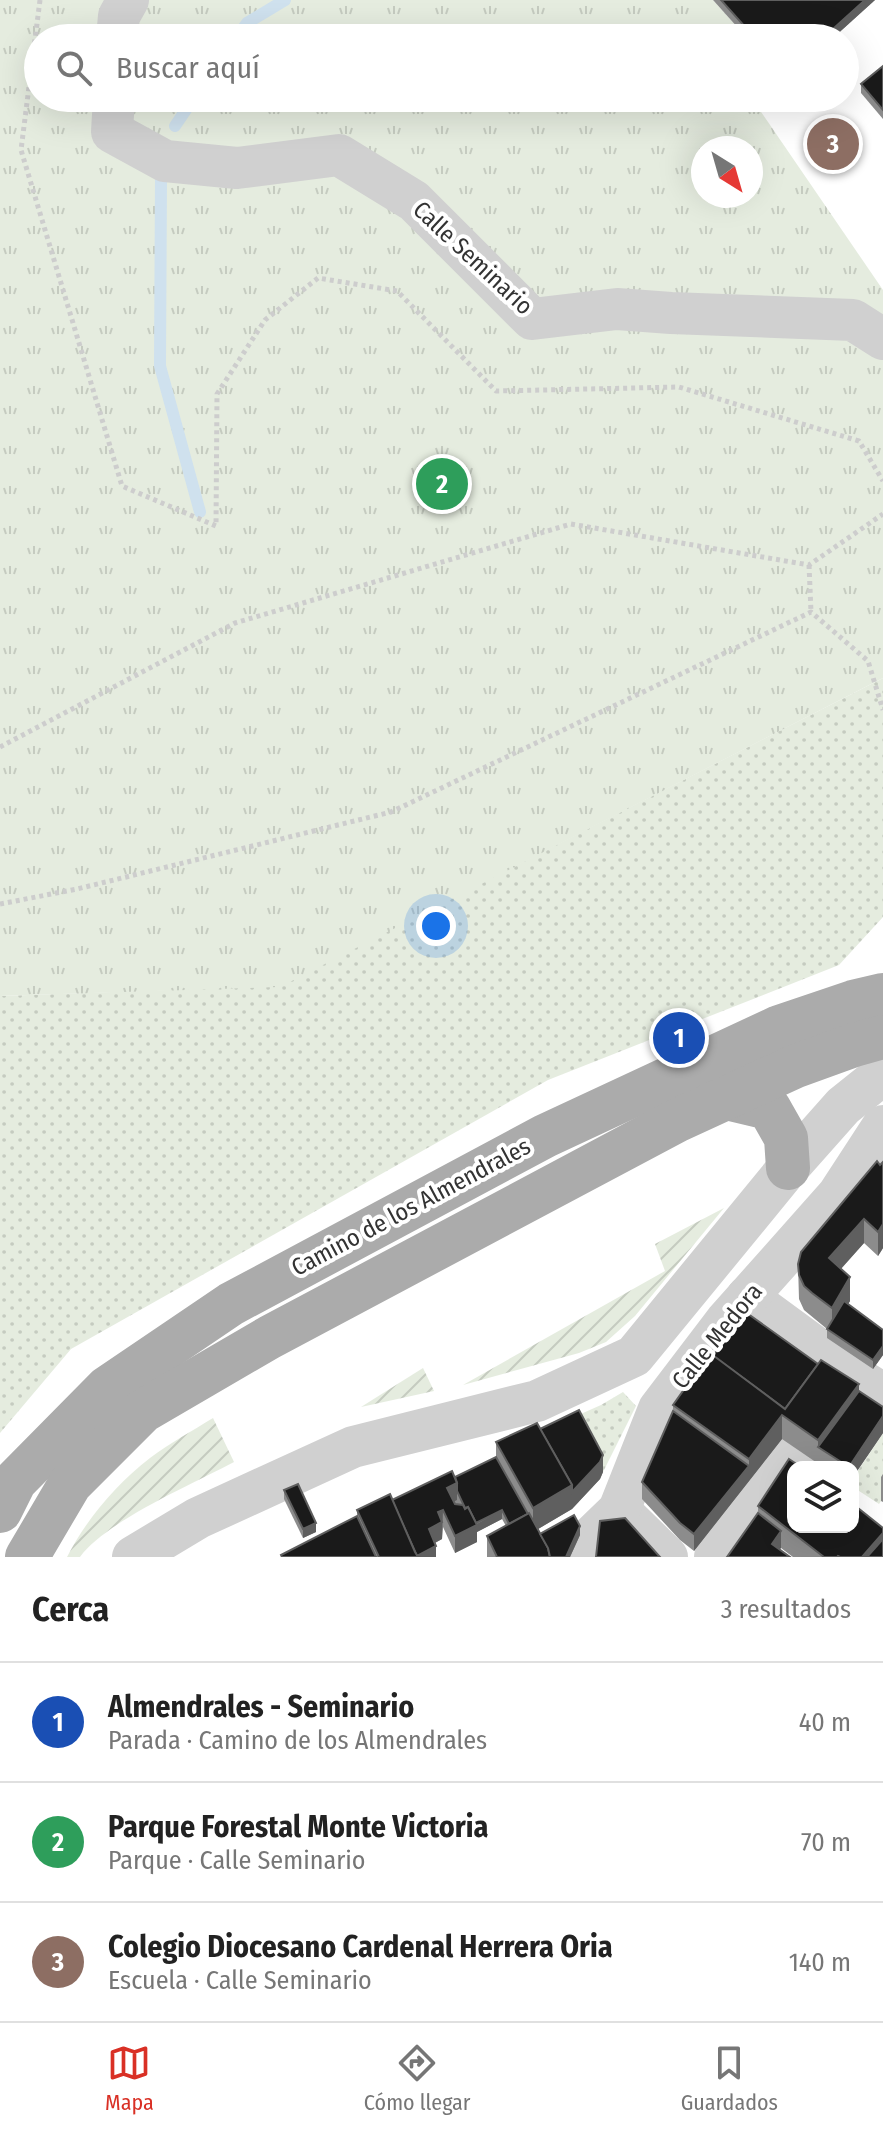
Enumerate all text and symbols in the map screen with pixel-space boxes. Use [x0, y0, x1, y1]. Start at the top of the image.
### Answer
search box [24, 24, 859, 112]
icon: search [52, 46, 96, 90]
text: Buscar aquí [116, 50, 260, 86]
pin: 3 [807, 114, 859, 174]
north arrow [691, 136, 763, 208]
street label: Calle Seminario [407, 196, 539, 320]
pin: 2 [416, 454, 468, 514]
your location [416, 906, 456, 946]
pin: 1 [653, 1008, 705, 1068]
street label: Camino de los Almendrales [287, 1132, 535, 1282]
street label: Calle Medora [666, 1278, 768, 1394]
map controls [787, 1461, 859, 1533]
button: layers [787, 1461, 859, 1533]
text: Cerca [32, 1589, 109, 1630]
text: 3 resultados [721, 1594, 851, 1625]
text: Almendrales - Seminario [108, 1689, 414, 1725]
text: 1 [53, 1707, 64, 1738]
text: 40 m [799, 1707, 851, 1738]
text: Parada · Camino de los Almendrales [108, 1725, 487, 1756]
text: Parque Forestal Monte Victoria [108, 1809, 488, 1845]
text: 2 [52, 1827, 64, 1858]
text: 70 m [801, 1827, 851, 1858]
text: Parque · Calle Seminario [108, 1845, 365, 1876]
text: Colegio Diocesano Cardenal Herrera Oria [108, 1929, 613, 1965]
text: 3 [52, 1947, 64, 1978]
text: 140 m [789, 1947, 851, 1978]
text: Escuela · Calle Seminario [108, 1965, 372, 1996]
tab: Mapa [105, 2041, 154, 2116]
tab: Cómo llegar [364, 2041, 471, 2116]
tab: Guardados [681, 2041, 778, 2116]

